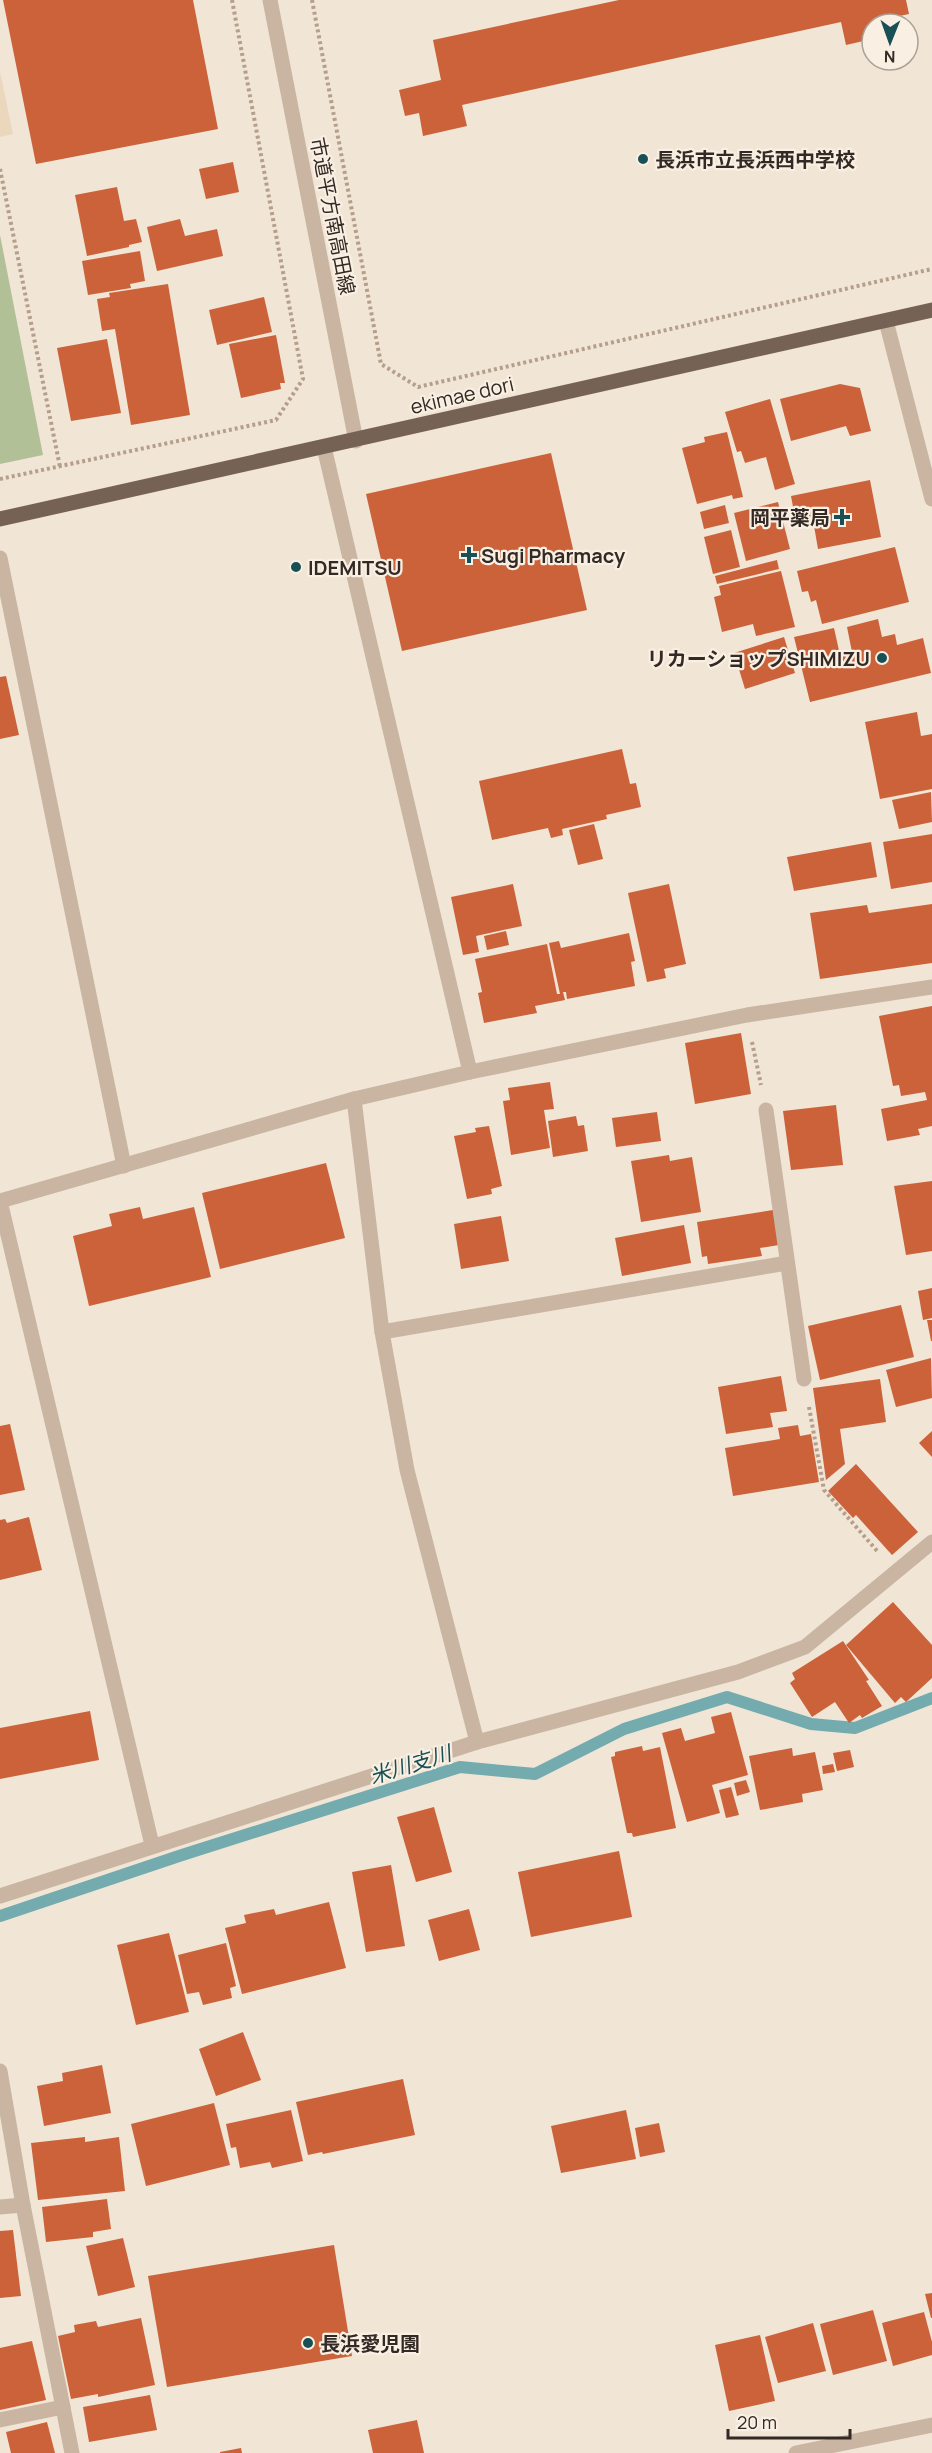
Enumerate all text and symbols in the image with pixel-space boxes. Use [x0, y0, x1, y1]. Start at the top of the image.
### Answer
north arrow [860, 12, 920, 72]
text: N [884, 46, 896, 68]
street label: 市道平方南高田線 [304, 135, 362, 297]
place label: 長浜市立長浜西中学校 [655, 146, 855, 173]
marker: 長浜市立長浜西中学校 [636, 152, 650, 166]
street label: ekimae dori [408, 370, 516, 420]
place label: 岡平薬局 [750, 504, 830, 531]
marker: 岡平薬局 [835, 510, 849, 524]
place label: Sugi Pharmacy [481, 542, 626, 569]
marker: Sugi Pharmacy [462, 548, 476, 562]
place label: IDEMITSU [308, 554, 402, 581]
marker: IDEMITSU [289, 560, 303, 574]
place label: リカーショップSHIMIZU [647, 645, 870, 672]
marker: リカーショップSHIMIZU [875, 651, 889, 665]
water label: 米川支川 [366, 1738, 456, 1790]
place label: 長浜愛児園 [320, 2330, 420, 2357]
marker: 長浜愛児園 [301, 2336, 315, 2350]
scale bar [728, 2402, 850, 2440]
text: 20 m [737, 2410, 777, 2434]

